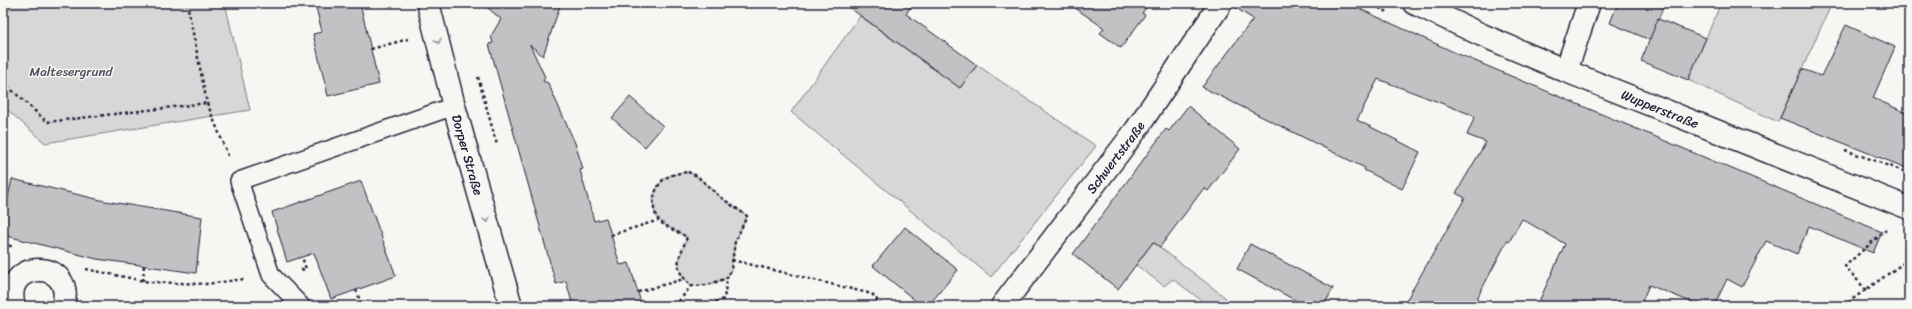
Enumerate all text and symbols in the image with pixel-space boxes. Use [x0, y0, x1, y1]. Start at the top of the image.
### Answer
one-way arrow [433, 37, 442, 44]
park label: Maltesergrund [30, 60, 114, 83]
street label: Wupperstraße [1618, 83, 1703, 135]
street label: Dorper Straße [445, 112, 490, 199]
street label: Schwertstraße [1080, 116, 1151, 199]
one-way arrow [482, 217, 491, 224]

